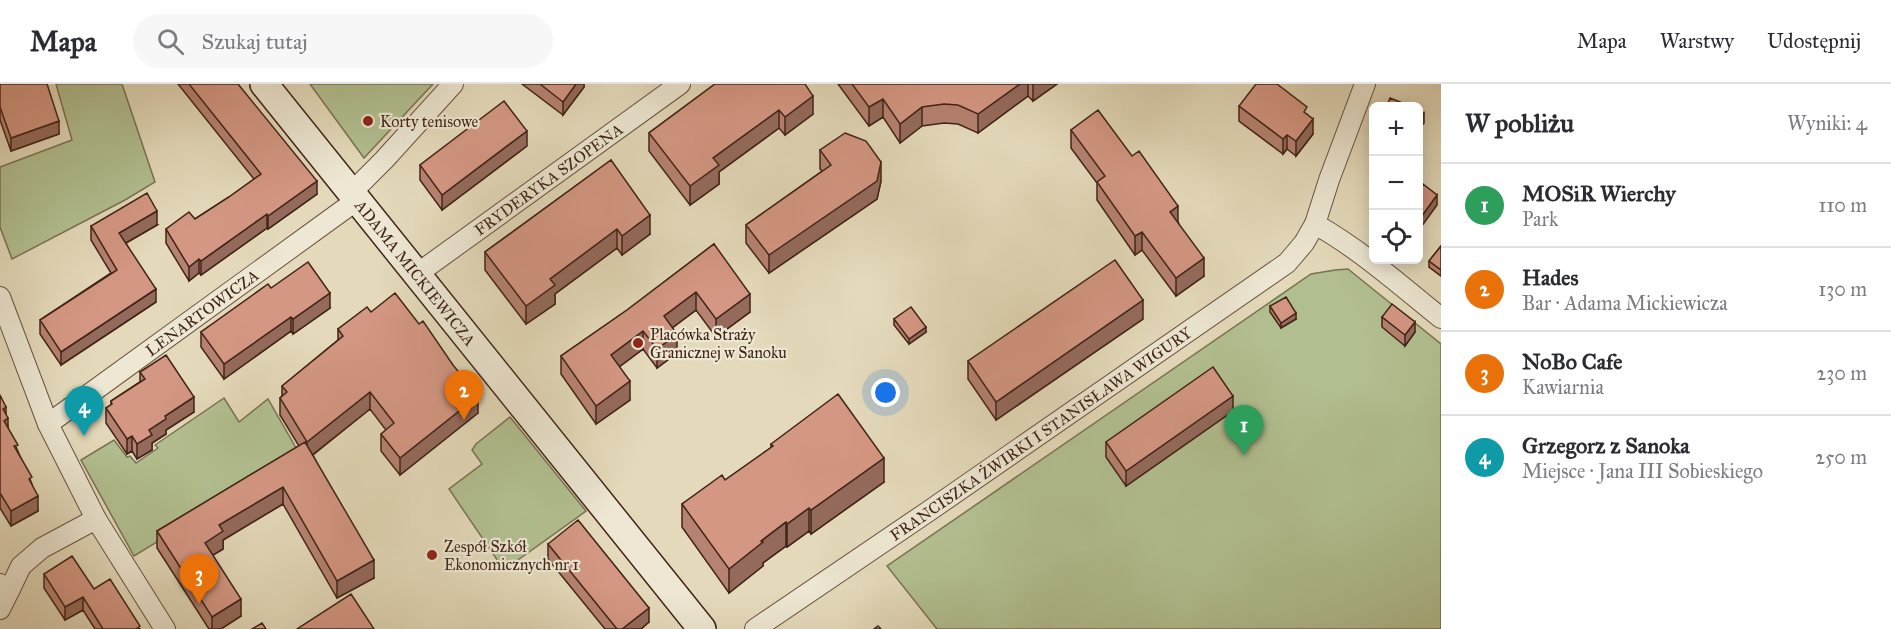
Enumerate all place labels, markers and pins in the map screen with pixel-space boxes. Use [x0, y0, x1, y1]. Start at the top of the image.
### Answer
place label: Korty tenisowe [380, 112, 479, 131]
marker: Korty tenisowe [361, 114, 375, 128]
place label: Placówka Straży Granicznej w Sanoku [650, 325, 787, 362]
marker: Placówka Straży Granicznej w Sanoku [631, 336, 645, 350]
pin: 2 [444, 370, 484, 420]
pin: 4 [64, 386, 104, 436]
pin: 1 [1224, 406, 1264, 455]
place label: Zespół Szkół Ekonomicznych nr 1 [444, 537, 579, 574]
marker: Zespół Szkół Ekonomicznych nr 1 [425, 548, 439, 562]
pin: 3 [180, 554, 218, 604]

